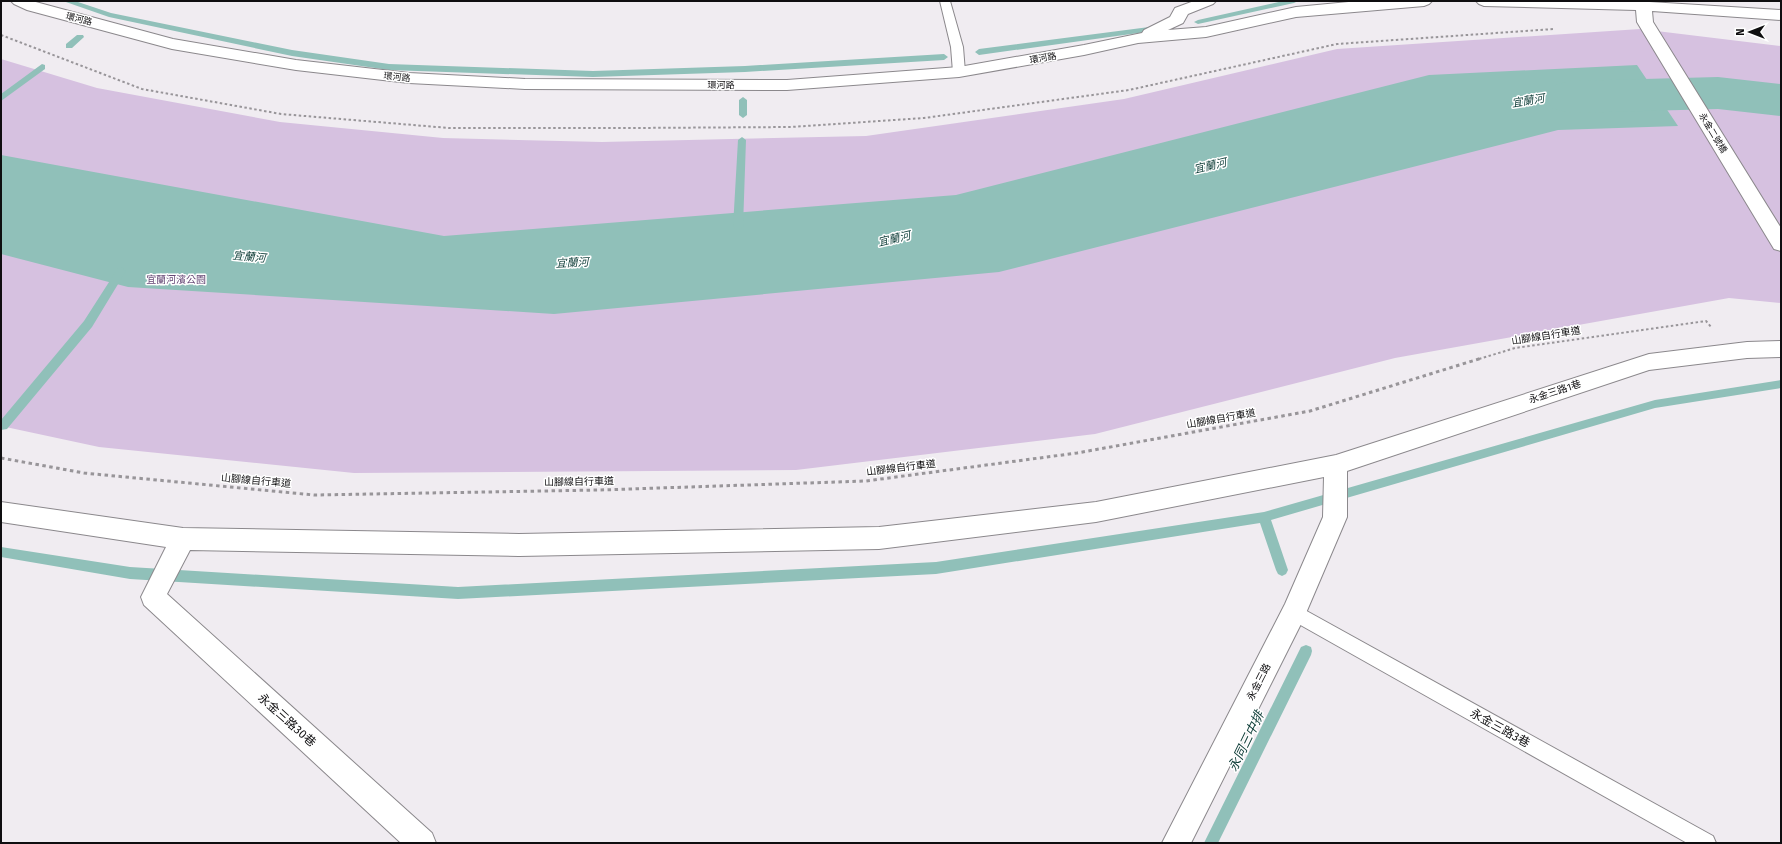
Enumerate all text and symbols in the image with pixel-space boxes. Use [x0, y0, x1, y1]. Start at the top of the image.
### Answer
street label: 環河路 [65, 11, 93, 27]
north arrow [1730, 12, 1770, 52]
text: N [1734, 28, 1747, 36]
street label: 環河路 [1029, 51, 1057, 65]
street label: 環河路 [383, 71, 411, 83]
street label: 環河路 [707, 80, 735, 90]
water label: 宜蘭河 [1511, 92, 1547, 110]
street label: 永金二號橋 [1697, 111, 1729, 155]
water label: 宜蘭河 [1192, 156, 1229, 176]
water label: 宜蘭河 [876, 229, 913, 249]
water label: 宜蘭河 [232, 249, 268, 265]
water label: 宜蘭河 [555, 256, 591, 270]
park label: 宜蘭河濱公園 [146, 274, 206, 286]
street label: 山腳線自行車道 [1510, 325, 1582, 347]
street label: 永金三路1巷 [1527, 378, 1583, 406]
street label: 山腳線自行車道 [1185, 407, 1257, 431]
street label: 山腳線自行車道 [866, 458, 936, 478]
street label: 山腳線自行車道 [221, 472, 291, 490]
street label: 山腳線自行車道 [544, 475, 614, 489]
street label: 永金三路 [1245, 661, 1273, 703]
street label: 永金三路30巷 [255, 690, 319, 750]
street label: 永金三路3巷 [1468, 706, 1532, 750]
water label: 永同三中排 [1225, 707, 1268, 774]

